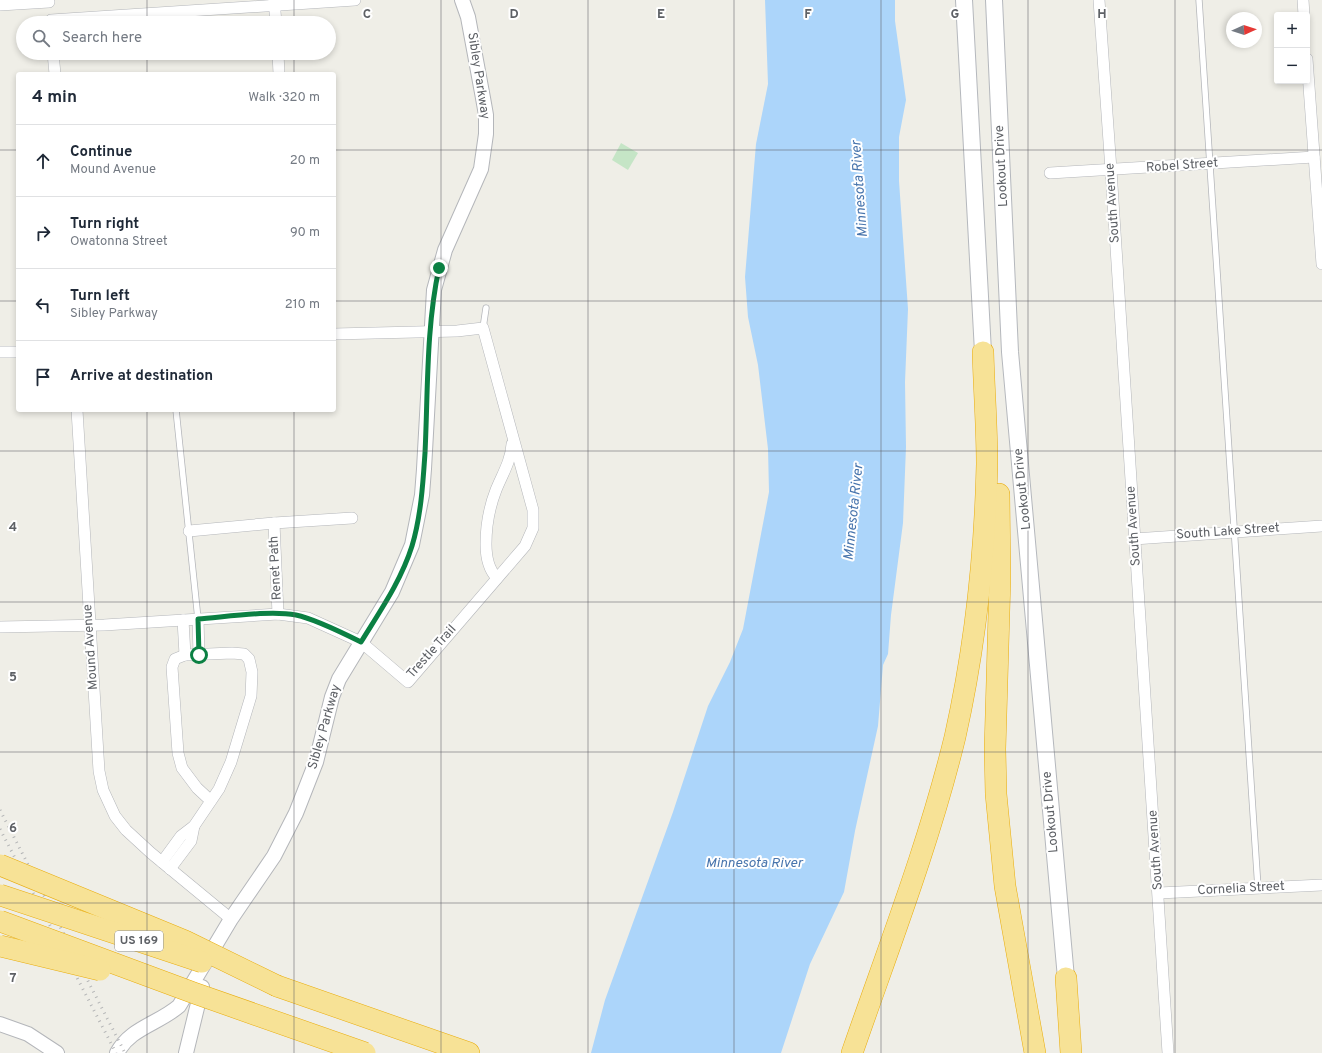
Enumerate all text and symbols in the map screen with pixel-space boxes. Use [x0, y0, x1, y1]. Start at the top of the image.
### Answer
text: C [363, 7, 371, 23]
text: D [509, 7, 519, 23]
text: E [657, 7, 665, 23]
text: F [804, 7, 812, 23]
text: G [951, 7, 960, 23]
text: H [1097, 7, 1107, 23]
north arrow [1226, 12, 1262, 48]
map controls [1274, 12, 1310, 84]
button: + [1274, 12, 1310, 48]
search box [16, 16, 336, 60]
icon: search [30, 27, 52, 49]
text: Search here [62, 29, 142, 48]
street label: Sibley Parkway [463, 31, 493, 121]
button: − [1274, 48, 1310, 84]
text: 4 min [32, 87, 77, 109]
text: Walk · 320 m [248, 90, 320, 106]
street label: Lookout Drive [992, 125, 1012, 207]
water label: Minnesota River [848, 138, 872, 238]
text: Continue [70, 143, 132, 162]
icon: ahead [32, 150, 54, 172]
text: 20 m [290, 153, 320, 169]
street label: Robel Street [1145, 155, 1219, 177]
text: Mound Avenue [70, 162, 156, 178]
street label: South Avenue [1102, 162, 1124, 244]
text: Turn right [70, 215, 139, 234]
icon: right [32, 222, 54, 244]
text: 90 m [290, 225, 320, 241]
text: Owatonna Street [70, 234, 168, 250]
route end [430, 259, 448, 277]
text: Turn left [70, 287, 130, 306]
icon: left [32, 294, 54, 316]
text: 210 m [285, 297, 320, 313]
text: Sibley Parkway [70, 306, 158, 322]
icon: arrive [32, 366, 54, 388]
text: Arrive at destination [70, 367, 213, 386]
street label: Lookout Drive [1011, 447, 1035, 531]
water label: Minnesota River [840, 461, 868, 561]
street label: South Avenue [1123, 485, 1145, 567]
text: 4 [9, 520, 17, 536]
street label: South Lake Street [1176, 520, 1280, 544]
street label: Renet Path [266, 535, 286, 601]
street label: Mound Avenue [80, 604, 102, 690]
street label: Trestle Trail [404, 622, 460, 682]
route start [190, 646, 208, 664]
text: 5 [9, 670, 17, 686]
street label: Sibley Parkway [305, 682, 345, 771]
street label: Lookout Drive [1039, 771, 1063, 853]
street label: South Avenue [1145, 809, 1167, 891]
text: 6 [9, 821, 17, 837]
water label: Minnesota River [705, 855, 804, 872]
street label: Cornelia Street [1197, 879, 1285, 899]
road number: US 169 [115, 931, 163, 951]
text: 7 [10, 971, 17, 987]

